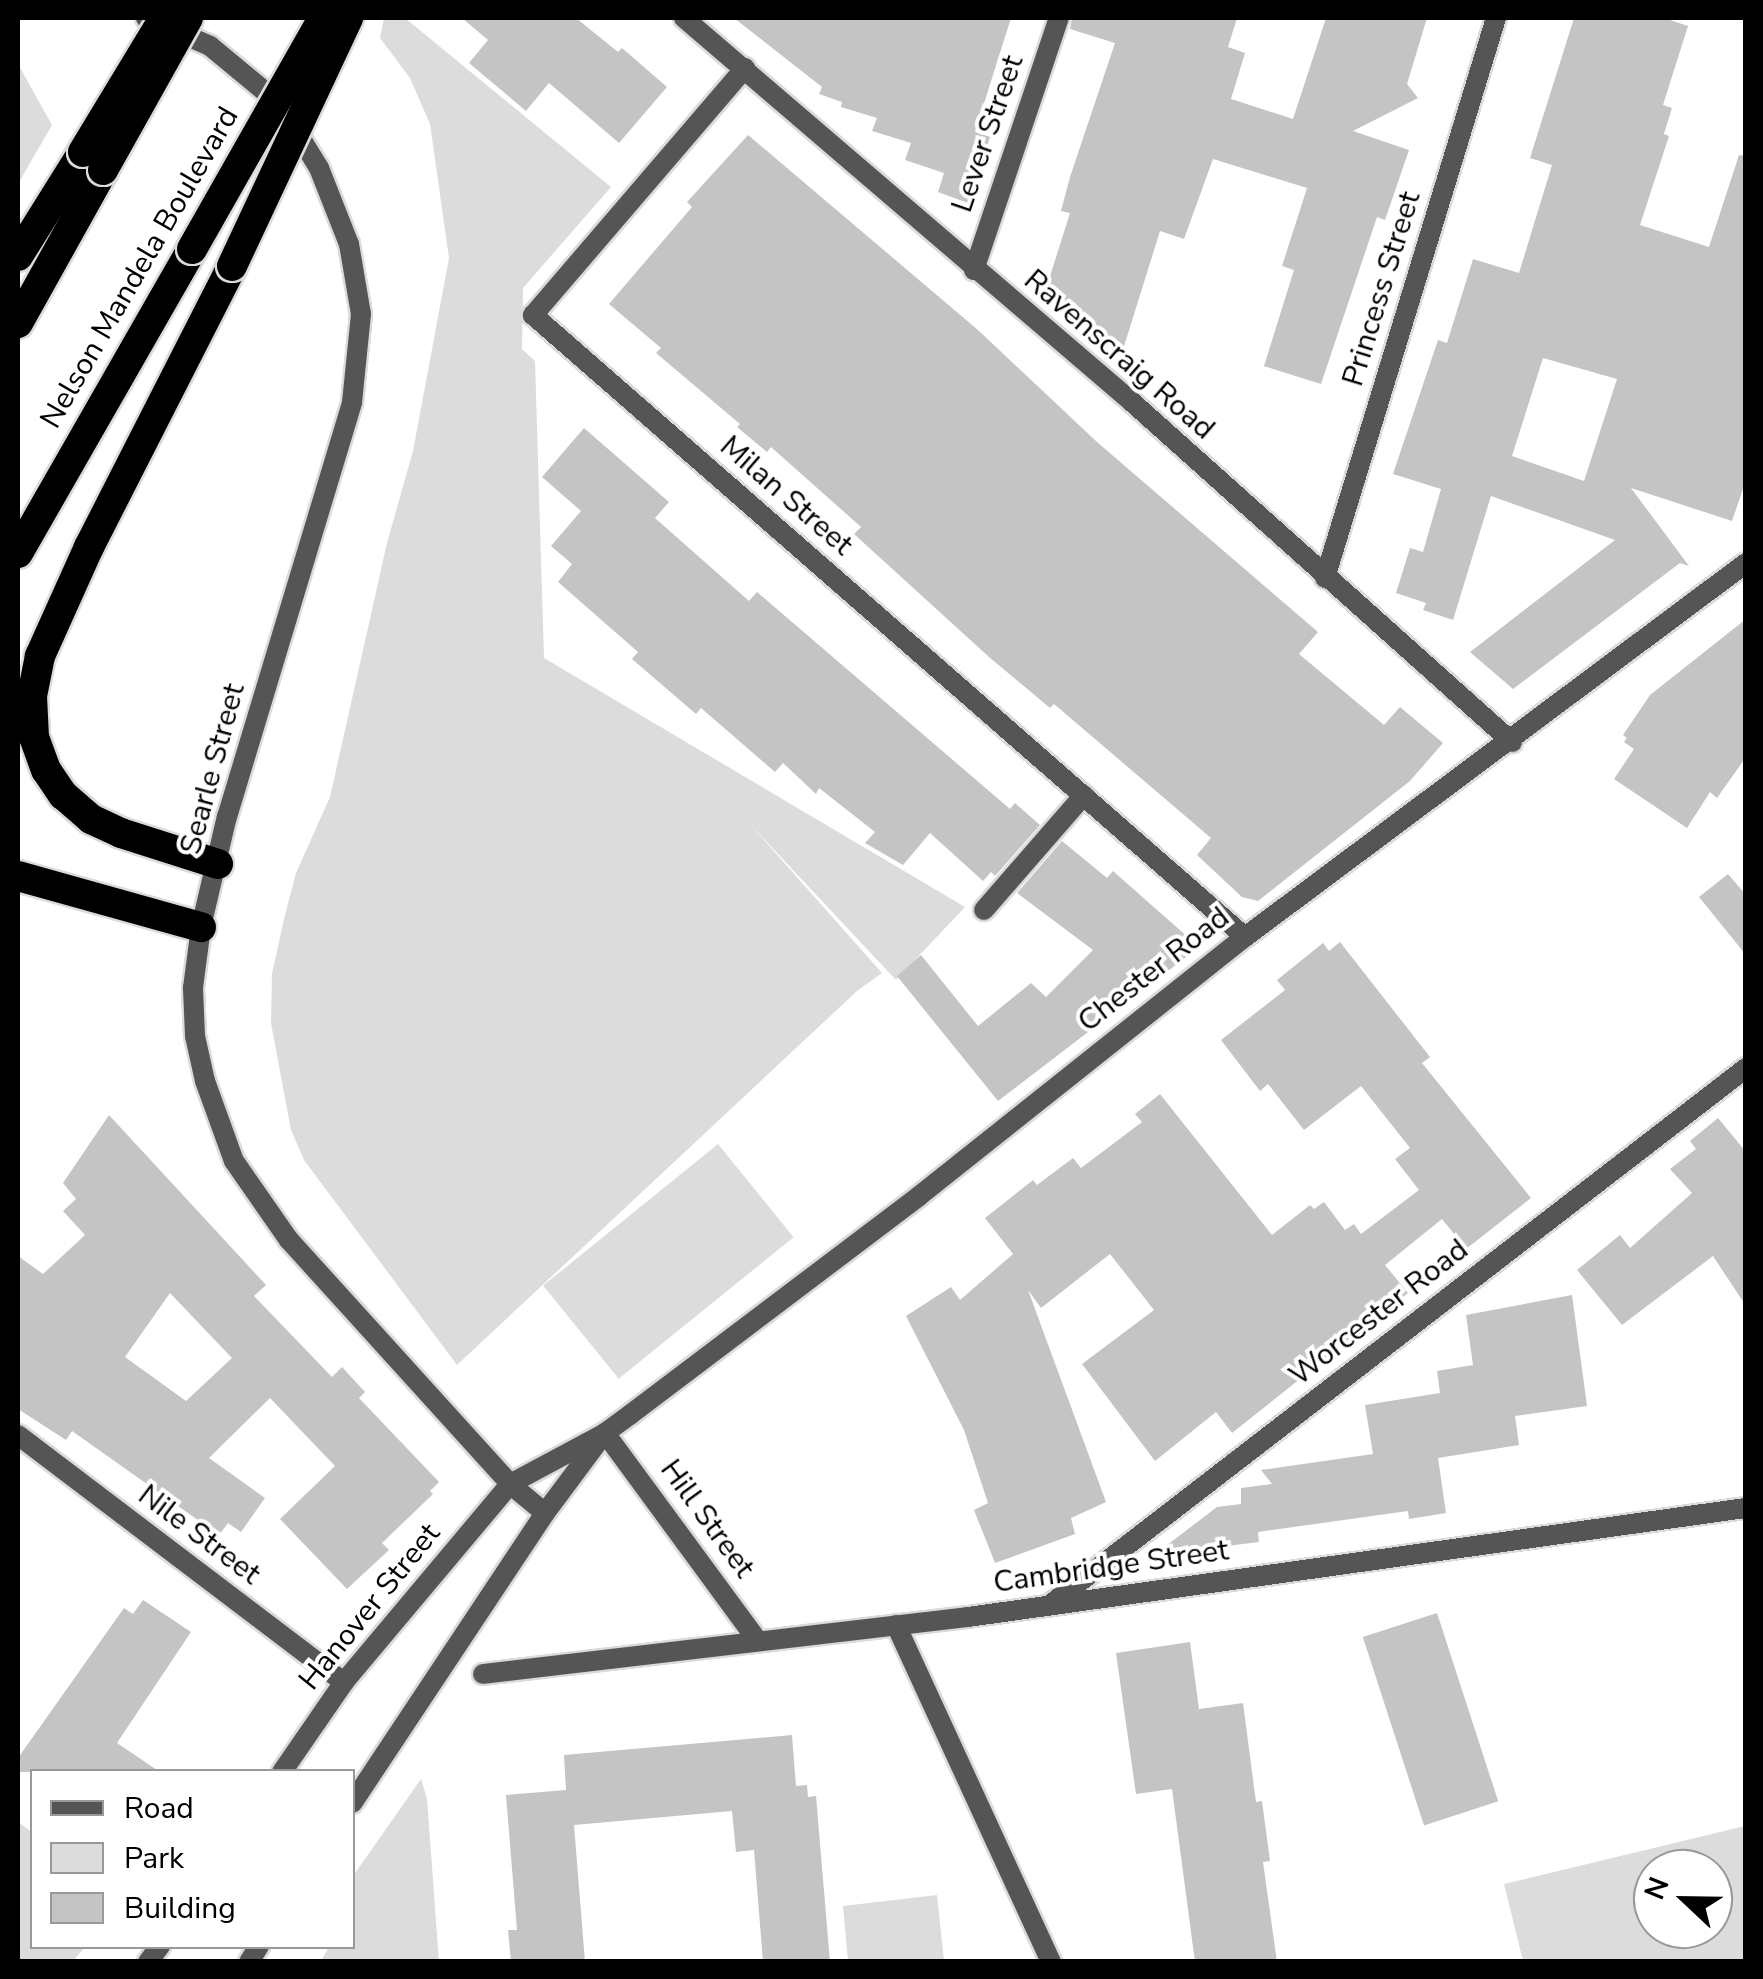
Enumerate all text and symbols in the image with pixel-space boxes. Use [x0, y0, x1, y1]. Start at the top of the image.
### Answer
street label: Lever Street [944, 51, 1032, 217]
street label: Nelson Mandela Boulevard [33, 101, 247, 435]
street label: Princess Street [1335, 187, 1429, 391]
street label: Ravenscraig Road [1016, 262, 1222, 448]
street label: Milan Street [712, 429, 860, 563]
street label: Searle Street [173, 680, 253, 858]
street label: Chester Road [1071, 900, 1237, 1040]
street label: Worcester Road [1282, 1232, 1476, 1394]
street label: Hill Street [652, 1453, 762, 1585]
street label: Nile Street [131, 1477, 267, 1593]
street label: Hanover Street [292, 1517, 448, 1697]
street label: Cambridge Street [991, 1533, 1231, 1601]
legend [30, 1769, 355, 1949]
text: Road [124, 1788, 194, 1829]
text: Park [124, 1838, 184, 1879]
north arrow [1633, 1849, 1733, 1949]
text: N [1635, 1872, 1679, 1905]
text: Building [124, 1888, 236, 1929]

